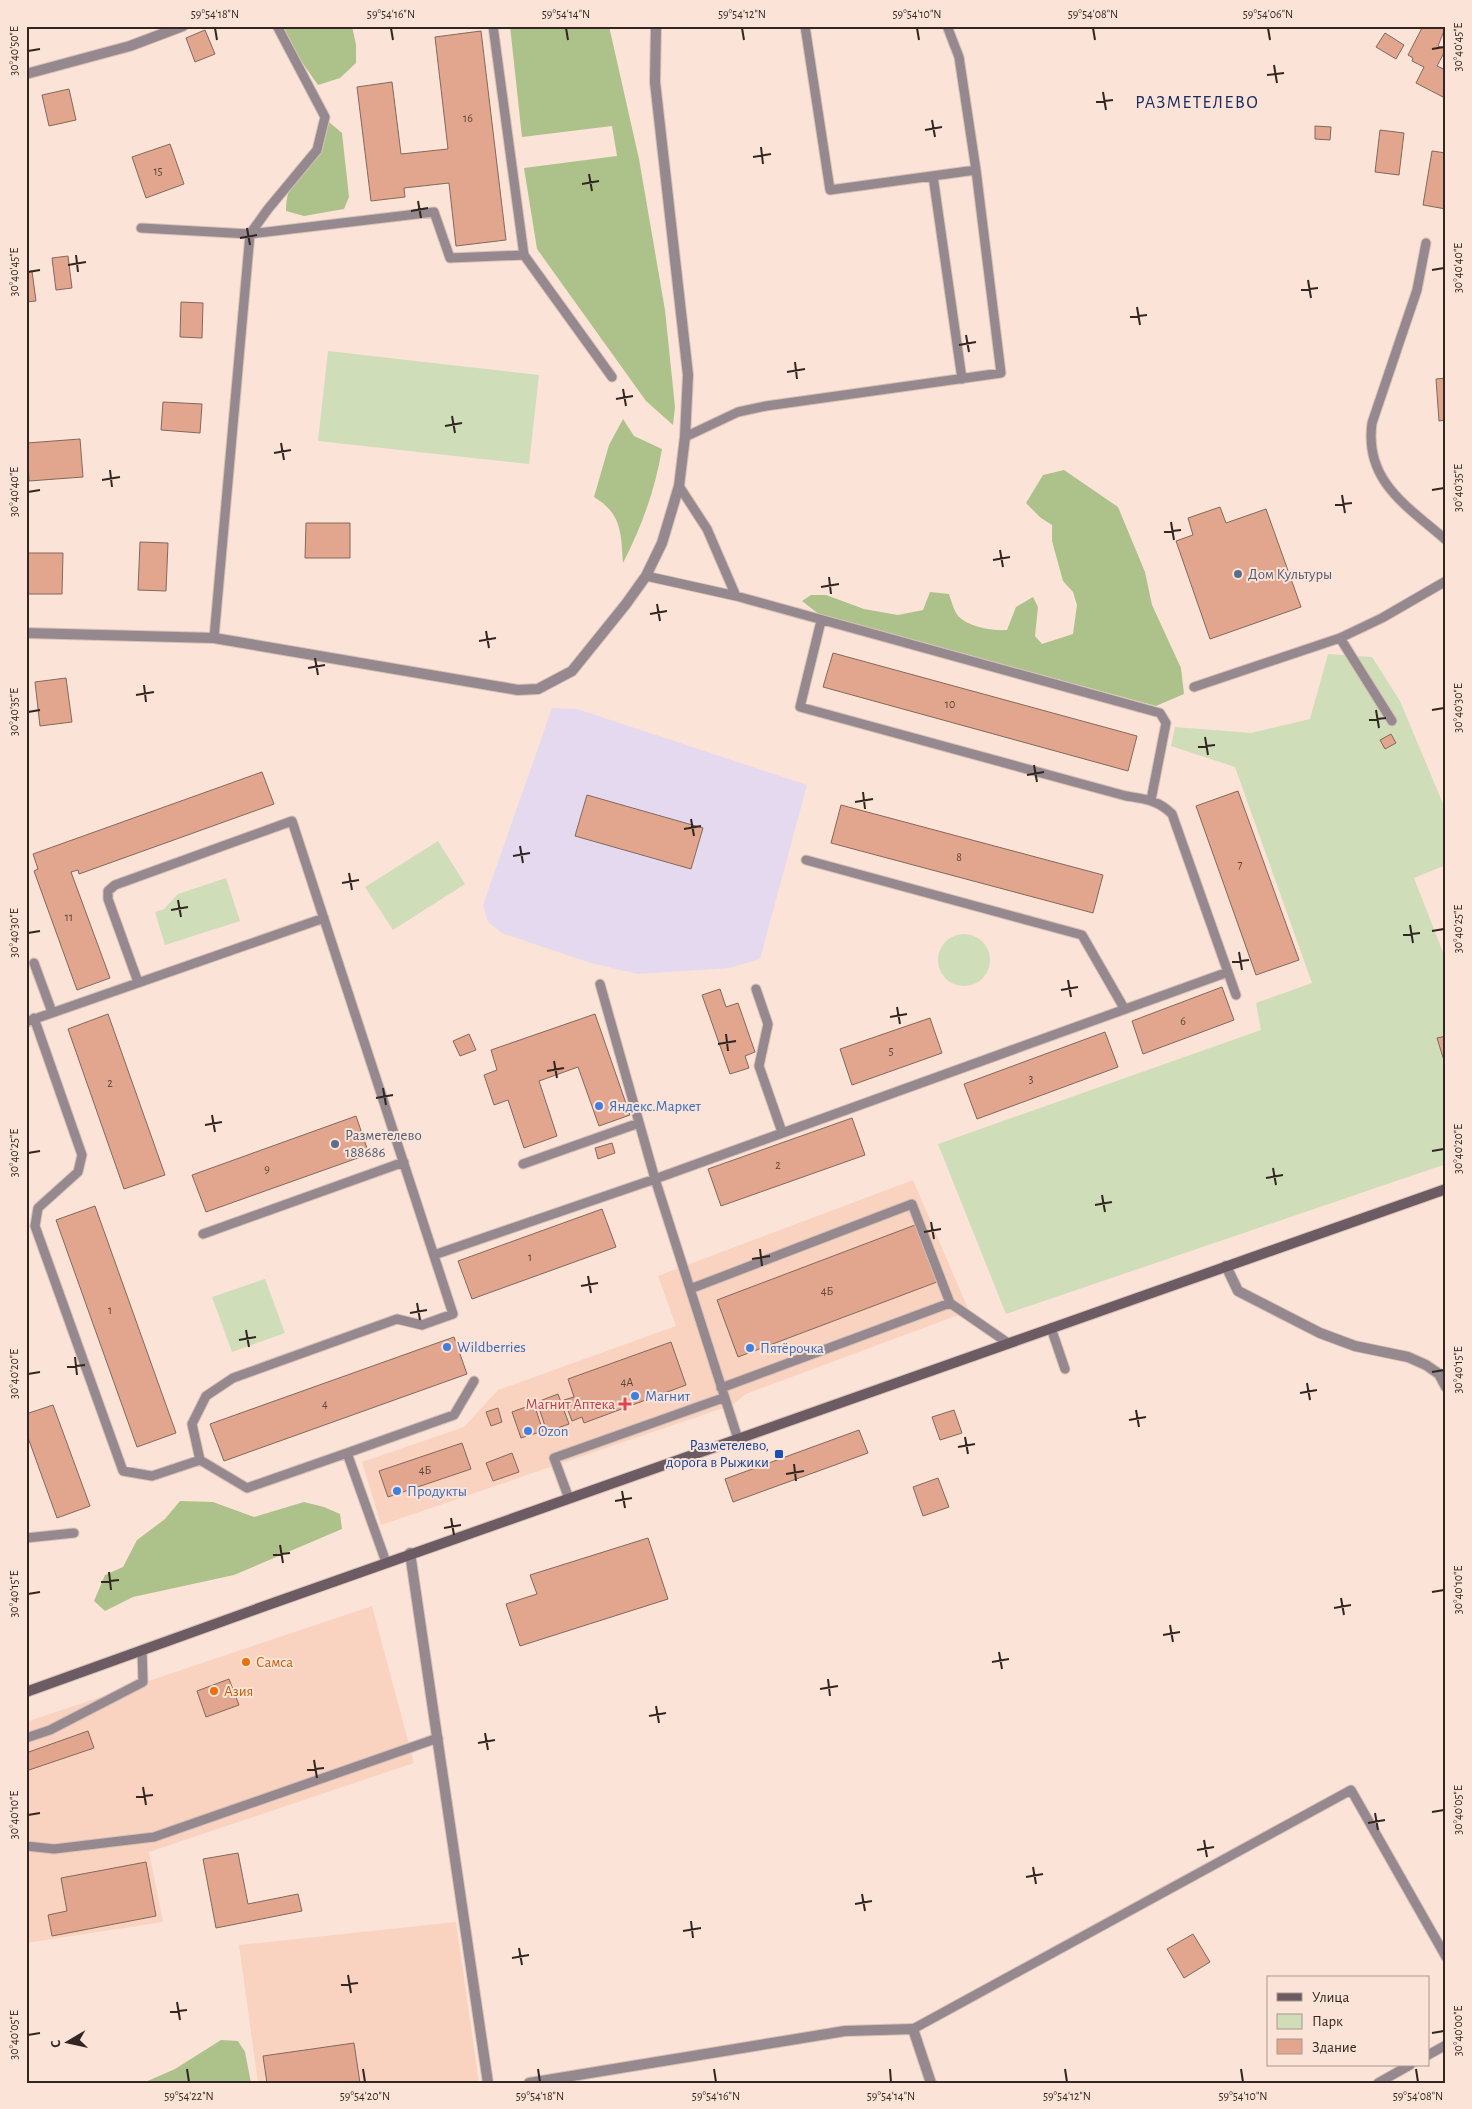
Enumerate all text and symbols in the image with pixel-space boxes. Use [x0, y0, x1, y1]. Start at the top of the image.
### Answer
text: 59°54'18"N [191, 8, 239, 20]
text: 59°54'16"N [367, 8, 415, 20]
text: 59°54'14"N [542, 8, 590, 20]
text: 59°54'12"N [718, 8, 766, 20]
text: 59°54'10"N [893, 8, 941, 20]
text: 59°54'08"N [1068, 8, 1118, 20]
text: 59°54'06"N [1243, 8, 1293, 20]
text: 30°40'45"E [1452, 22, 1464, 71]
text: 30°40'50"E [8, 26, 20, 76]
district label: РАЗМЕТЕЛЕВО [1135, 94, 1259, 112]
house number: 16 [463, 112, 473, 124]
house number: 15 [153, 165, 163, 177]
text: 30°40'40"E [1452, 243, 1464, 293]
text: 30°40'45"E [8, 247, 20, 296]
text: 30°40'35"E [1452, 464, 1464, 512]
text: 30°40'40"E [8, 467, 20, 517]
place label: Дом Культуры [1248, 567, 1332, 582]
marker: Дом Культуры [1232, 568, 1244, 580]
text: 30°40'30"E [1452, 683, 1464, 733]
text: 30°40'35"E [8, 688, 20, 736]
house number: 10 [945, 698, 955, 710]
house number: 8 [956, 851, 962, 863]
house number: 7 [1237, 858, 1243, 870]
text: 30°40'25"E [1452, 905, 1464, 953]
text: 30°40'30"E [8, 908, 20, 958]
house number: 11 [65, 911, 73, 923]
house number: 6 [1180, 1015, 1186, 1027]
house number: 5 [888, 1045, 894, 1057]
house number: 3 [1029, 1073, 1034, 1085]
house number: 2 [107, 1077, 113, 1089]
place label: Яндекс.Маркет [609, 1099, 702, 1114]
marker: Яндекс.Маркет [593, 1100, 605, 1112]
text: 30°40'20"E [1452, 1124, 1464, 1174]
place label: Разметелево 188686 [345, 1128, 422, 1160]
text: 30°40'25"E [8, 1129, 20, 1177]
marker: Разметелево 188686 [329, 1138, 341, 1150]
house number: 2 [775, 1159, 781, 1171]
house number: 9 [264, 1163, 270, 1175]
house number: 1 [528, 1251, 532, 1263]
house number: 4Б [821, 1285, 833, 1297]
house number: 1 [108, 1304, 112, 1316]
place label: Wildberries [457, 1340, 526, 1355]
marker: Wildberries [441, 1341, 453, 1353]
place label: Пятёрочка [760, 1341, 824, 1356]
marker: Пятёрочка [744, 1342, 756, 1354]
text: 30°40'15"E [1452, 1346, 1464, 1394]
text: 30°40'20"E [8, 1349, 20, 1399]
house number: 4А [621, 1376, 633, 1388]
place label: Магнит [645, 1389, 691, 1404]
marker: Магнит [629, 1390, 641, 1402]
place label: Магнит Аптека [526, 1397, 615, 1412]
house number: 4 [322, 1398, 328, 1410]
marker: Магнит Аптека [619, 1398, 631, 1410]
place label: Ozon [538, 1424, 568, 1439]
marker: Ozon [522, 1425, 534, 1437]
place label: Разметелево, дорога в Рыжики [666, 1438, 769, 1470]
marker: Разметелево, дорога в Рыжики [773, 1448, 785, 1460]
house number: 4Б [419, 1464, 431, 1476]
place label: Продукты [407, 1484, 467, 1499]
marker: Продукты [391, 1485, 403, 1497]
text: 30°40'10"E [1452, 1566, 1464, 1614]
text: 30°40'15"E [8, 1570, 20, 1618]
place label: Самса [256, 1655, 293, 1670]
marker: Самса [240, 1656, 252, 1668]
place label: Азия [224, 1684, 253, 1699]
marker: Азия [208, 1685, 220, 1697]
text: 30°40'05"E [1452, 1785, 1464, 1835]
text: 30°40'10"E [8, 1791, 20, 1839]
legend [1267, 1976, 1430, 2066]
text: Улица [1312, 1990, 1349, 2005]
text: 30°40'00"E [1452, 2005, 1464, 2056]
text: 30°40'05"E [8, 2010, 20, 2060]
text: Парк [1312, 2014, 1343, 2029]
north arrow [42, 2016, 92, 2066]
text: С [49, 2039, 64, 2049]
text: Здание [1312, 2040, 1357, 2055]
text: 59°54'22"N [164, 2090, 214, 2102]
text: 59°54'20"N [340, 2090, 390, 2102]
text: 59°54'18"N [516, 2090, 564, 2102]
text: 59°54'16"N [692, 2090, 740, 2102]
text: 59°54'14"N [867, 2090, 915, 2102]
text: 59°54'12"N [1043, 2090, 1091, 2102]
text: 59°54'10"N [1219, 2090, 1267, 2102]
text: 59°54'08"N [1393, 2090, 1443, 2102]

